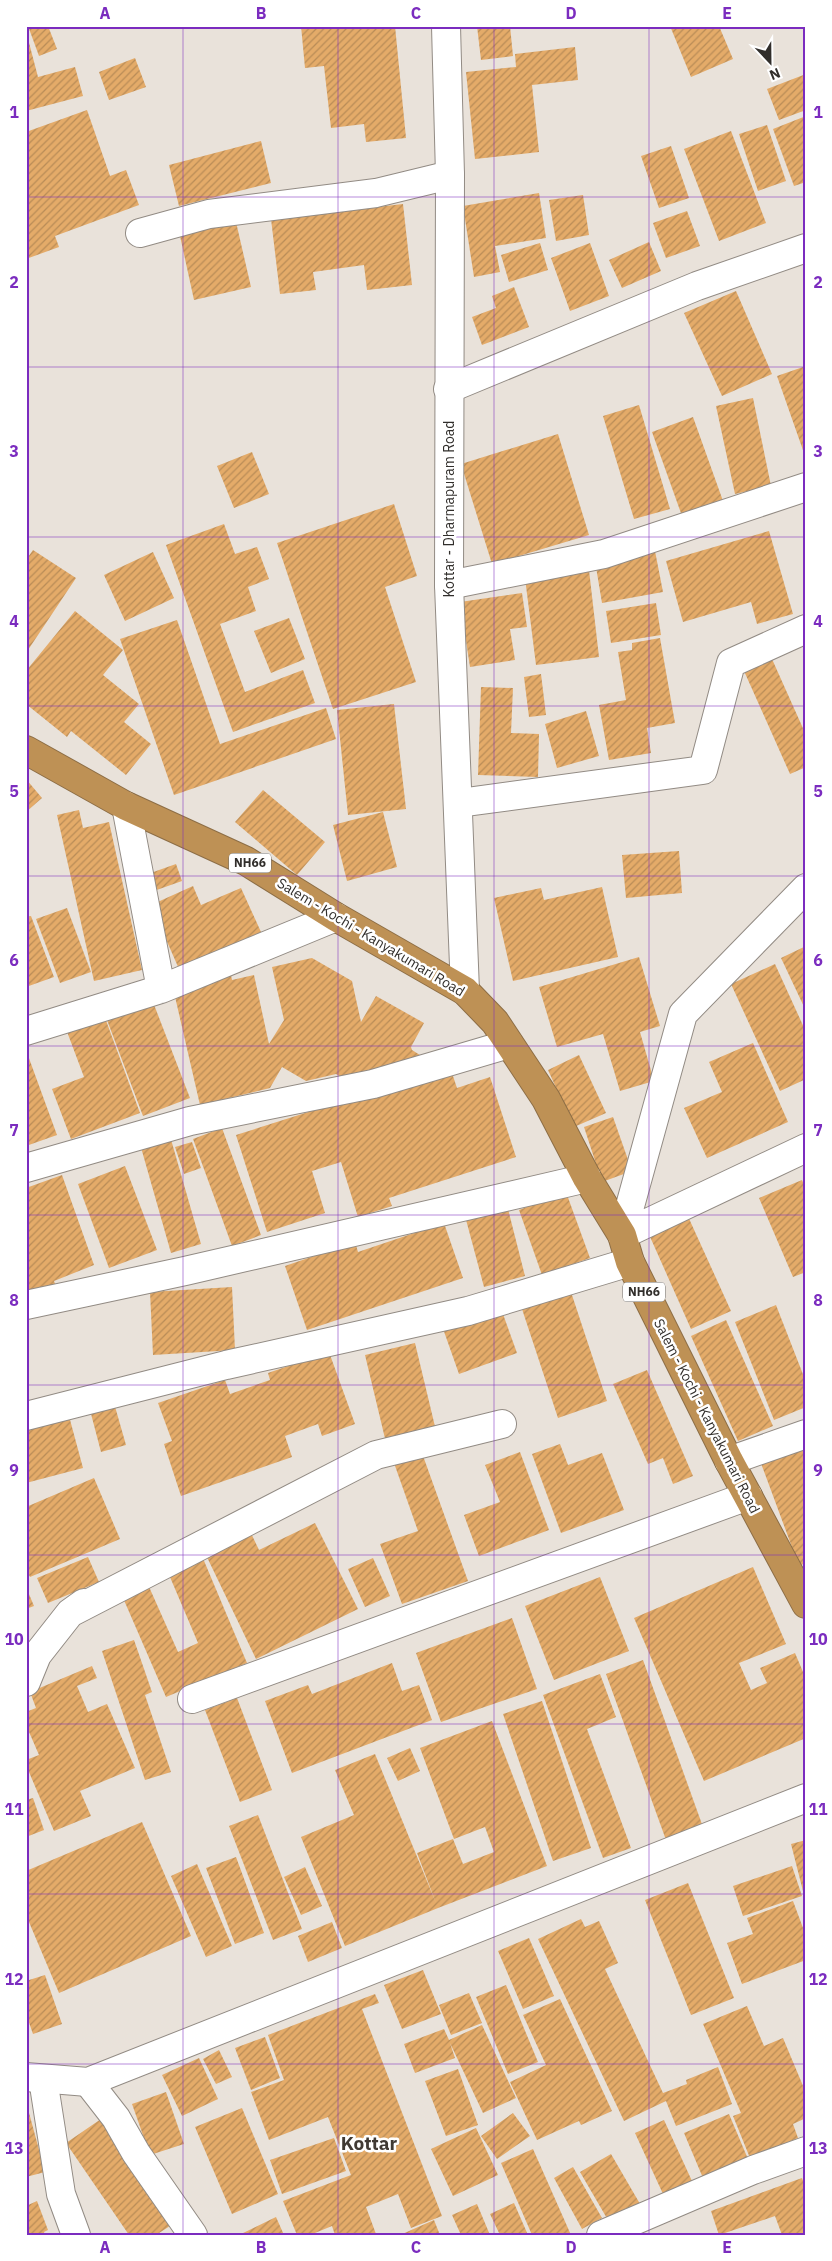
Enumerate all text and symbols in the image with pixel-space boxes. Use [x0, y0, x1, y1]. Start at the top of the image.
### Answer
text: A [100, 3, 111, 23]
text: B [256, 3, 267, 23]
text: C [411, 3, 421, 23]
text: D [565, 3, 577, 23]
text: E [722, 3, 732, 23]
north arrow [744, 38, 794, 88]
text: N [767, 64, 783, 84]
text: 1 [9, 102, 19, 122]
text: 1 [813, 102, 823, 122]
text: 2 [9, 272, 19, 292]
text: 2 [813, 272, 823, 292]
street label: Kottar - Dharmapuram Road [440, 421, 458, 597]
text: 3 [9, 441, 19, 461]
text: 3 [813, 441, 823, 461]
text: 4 [9, 611, 19, 631]
text: 4 [813, 611, 823, 631]
text: 5 [9, 781, 19, 801]
text: 5 [813, 781, 823, 801]
road number: NH66 [229, 854, 271, 872]
street label: Salem - Kochi - Kanyakumari Road [274, 874, 468, 1000]
text: 6 [9, 950, 19, 970]
text: 6 [813, 950, 823, 970]
text: 7 [9, 1120, 19, 1140]
text: 7 [813, 1120, 823, 1140]
road number: NH66 [623, 1282, 665, 1301]
text: 8 [9, 1290, 19, 1310]
text: 8 [813, 1290, 823, 1310]
street label: Salem - Kochi - Kanyakumari Road [650, 1316, 764, 1516]
text: 9 [9, 1460, 19, 1480]
text: 9 [813, 1460, 823, 1480]
text: 10 [4, 1629, 24, 1649]
text: 10 [808, 1629, 828, 1649]
text: 11 [4, 1799, 24, 1819]
text: 11 [808, 1799, 828, 1819]
text: 12 [4, 1969, 24, 1989]
text: 12 [808, 1969, 828, 1989]
district label: Kottar [341, 2131, 397, 2155]
text: 13 [4, 2138, 24, 2158]
text: 13 [808, 2138, 828, 2158]
text: A [100, 2237, 111, 2257]
text: B [256, 2237, 267, 2257]
text: C [411, 2237, 421, 2257]
text: D [565, 2237, 577, 2257]
text: E [722, 2237, 732, 2257]

